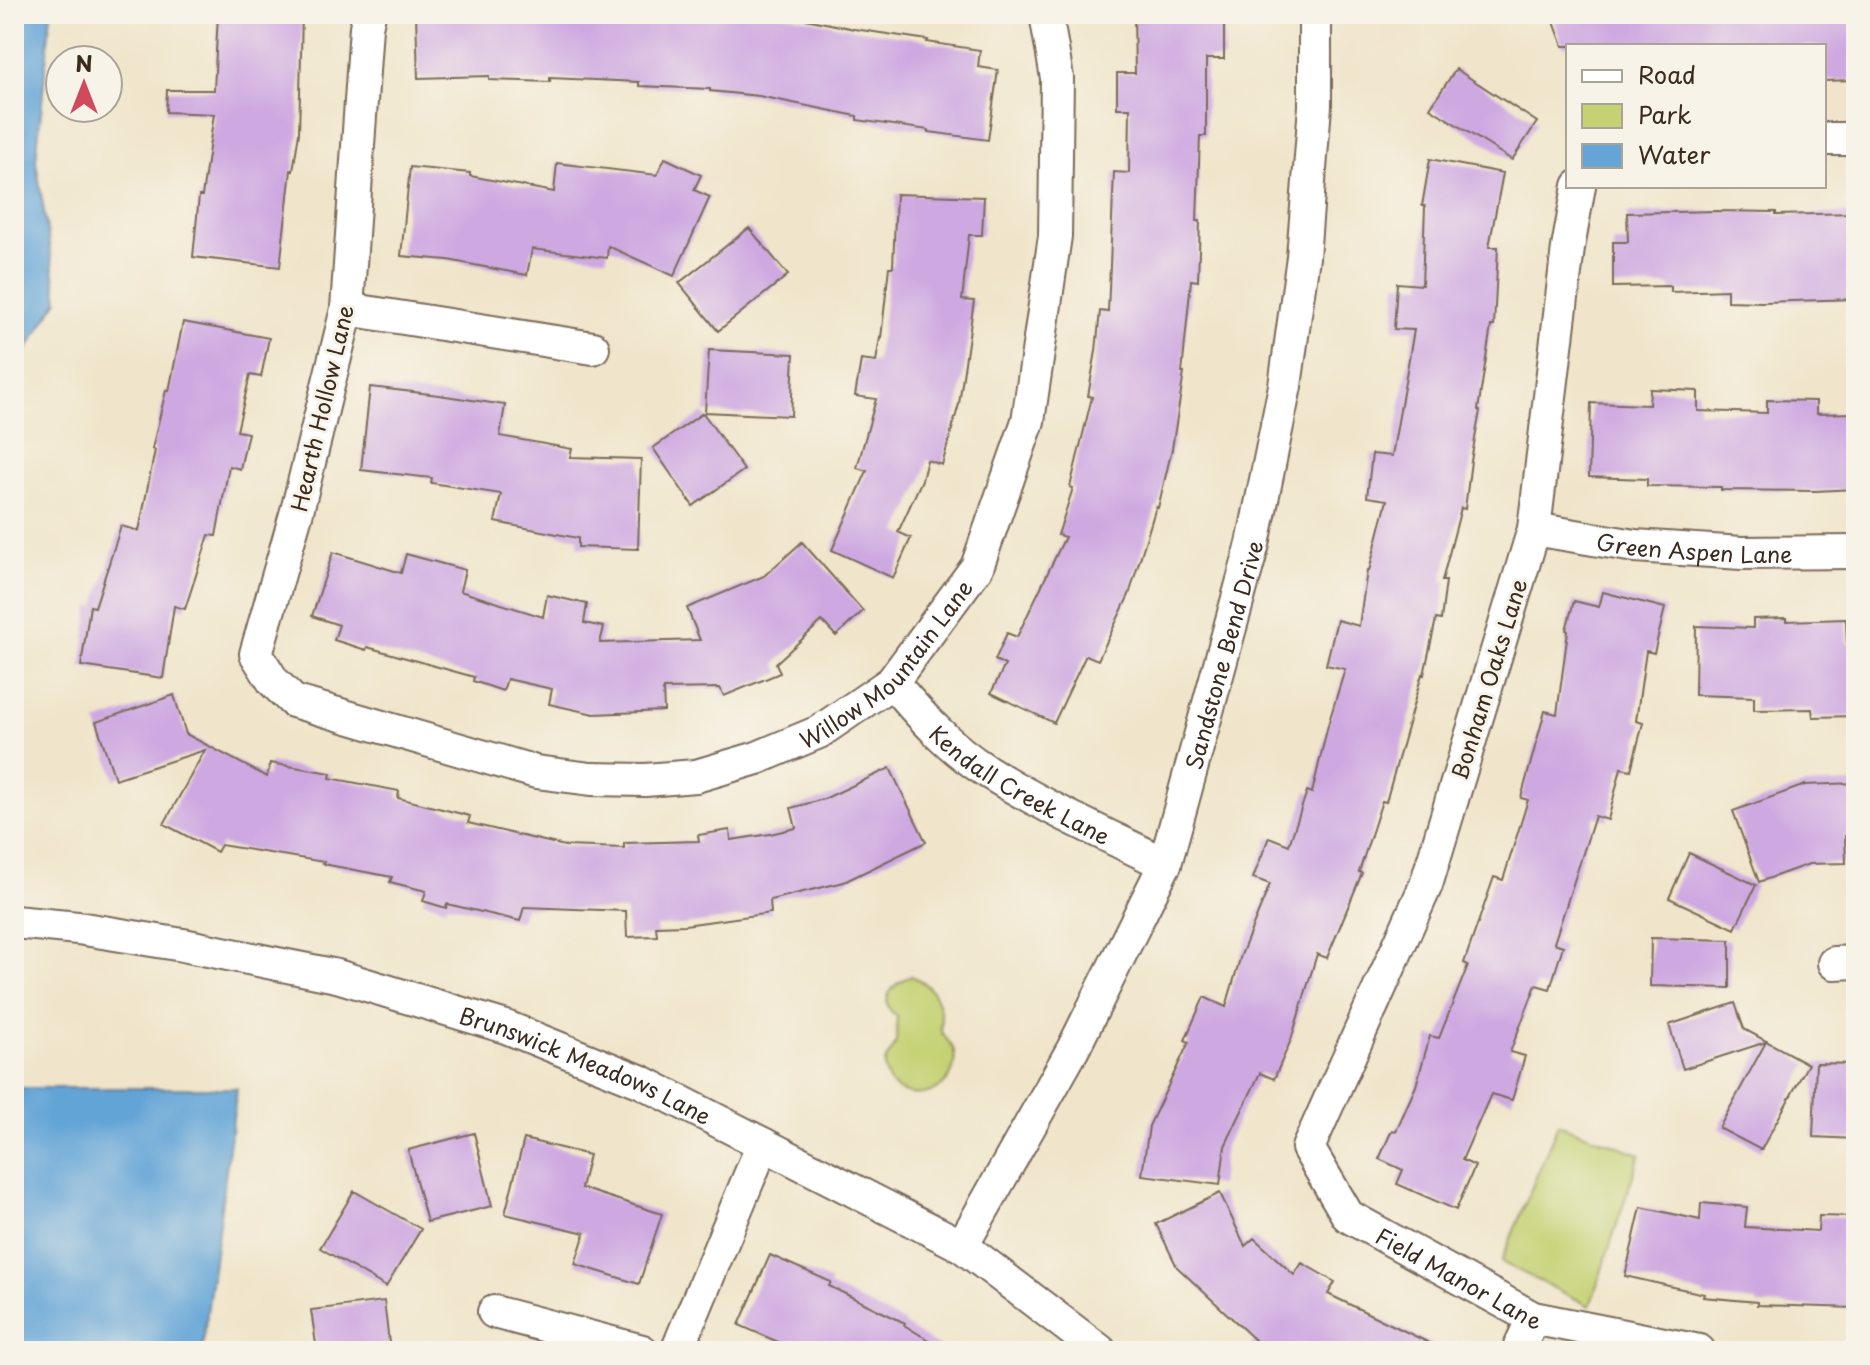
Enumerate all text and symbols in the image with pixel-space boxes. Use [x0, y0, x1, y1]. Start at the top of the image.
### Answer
north arrow [44, 44, 124, 124]
legend [1566, 44, 1826, 188]
text: N [75, 46, 93, 79]
text: Road [1638, 56, 1696, 92]
text: Park [1638, 96, 1692, 132]
text: Water [1638, 136, 1711, 172]
street label: Hearth Hollow Lane [281, 301, 361, 515]
street label: Green Aspen Lane [1594, 523, 1793, 570]
street label: Sandstone Bend Drive [1175, 536, 1270, 773]
street label: Willow Mountain Lane [794, 572, 979, 755]
street label: Bonham Oaks Lane [1442, 574, 1534, 784]
street label: Kendall Creek Lane [923, 717, 1116, 851]
street label: Brunswick Meadows Lane [456, 997, 718, 1132]
street label: Field Manor Lane [1370, 1218, 1544, 1336]

